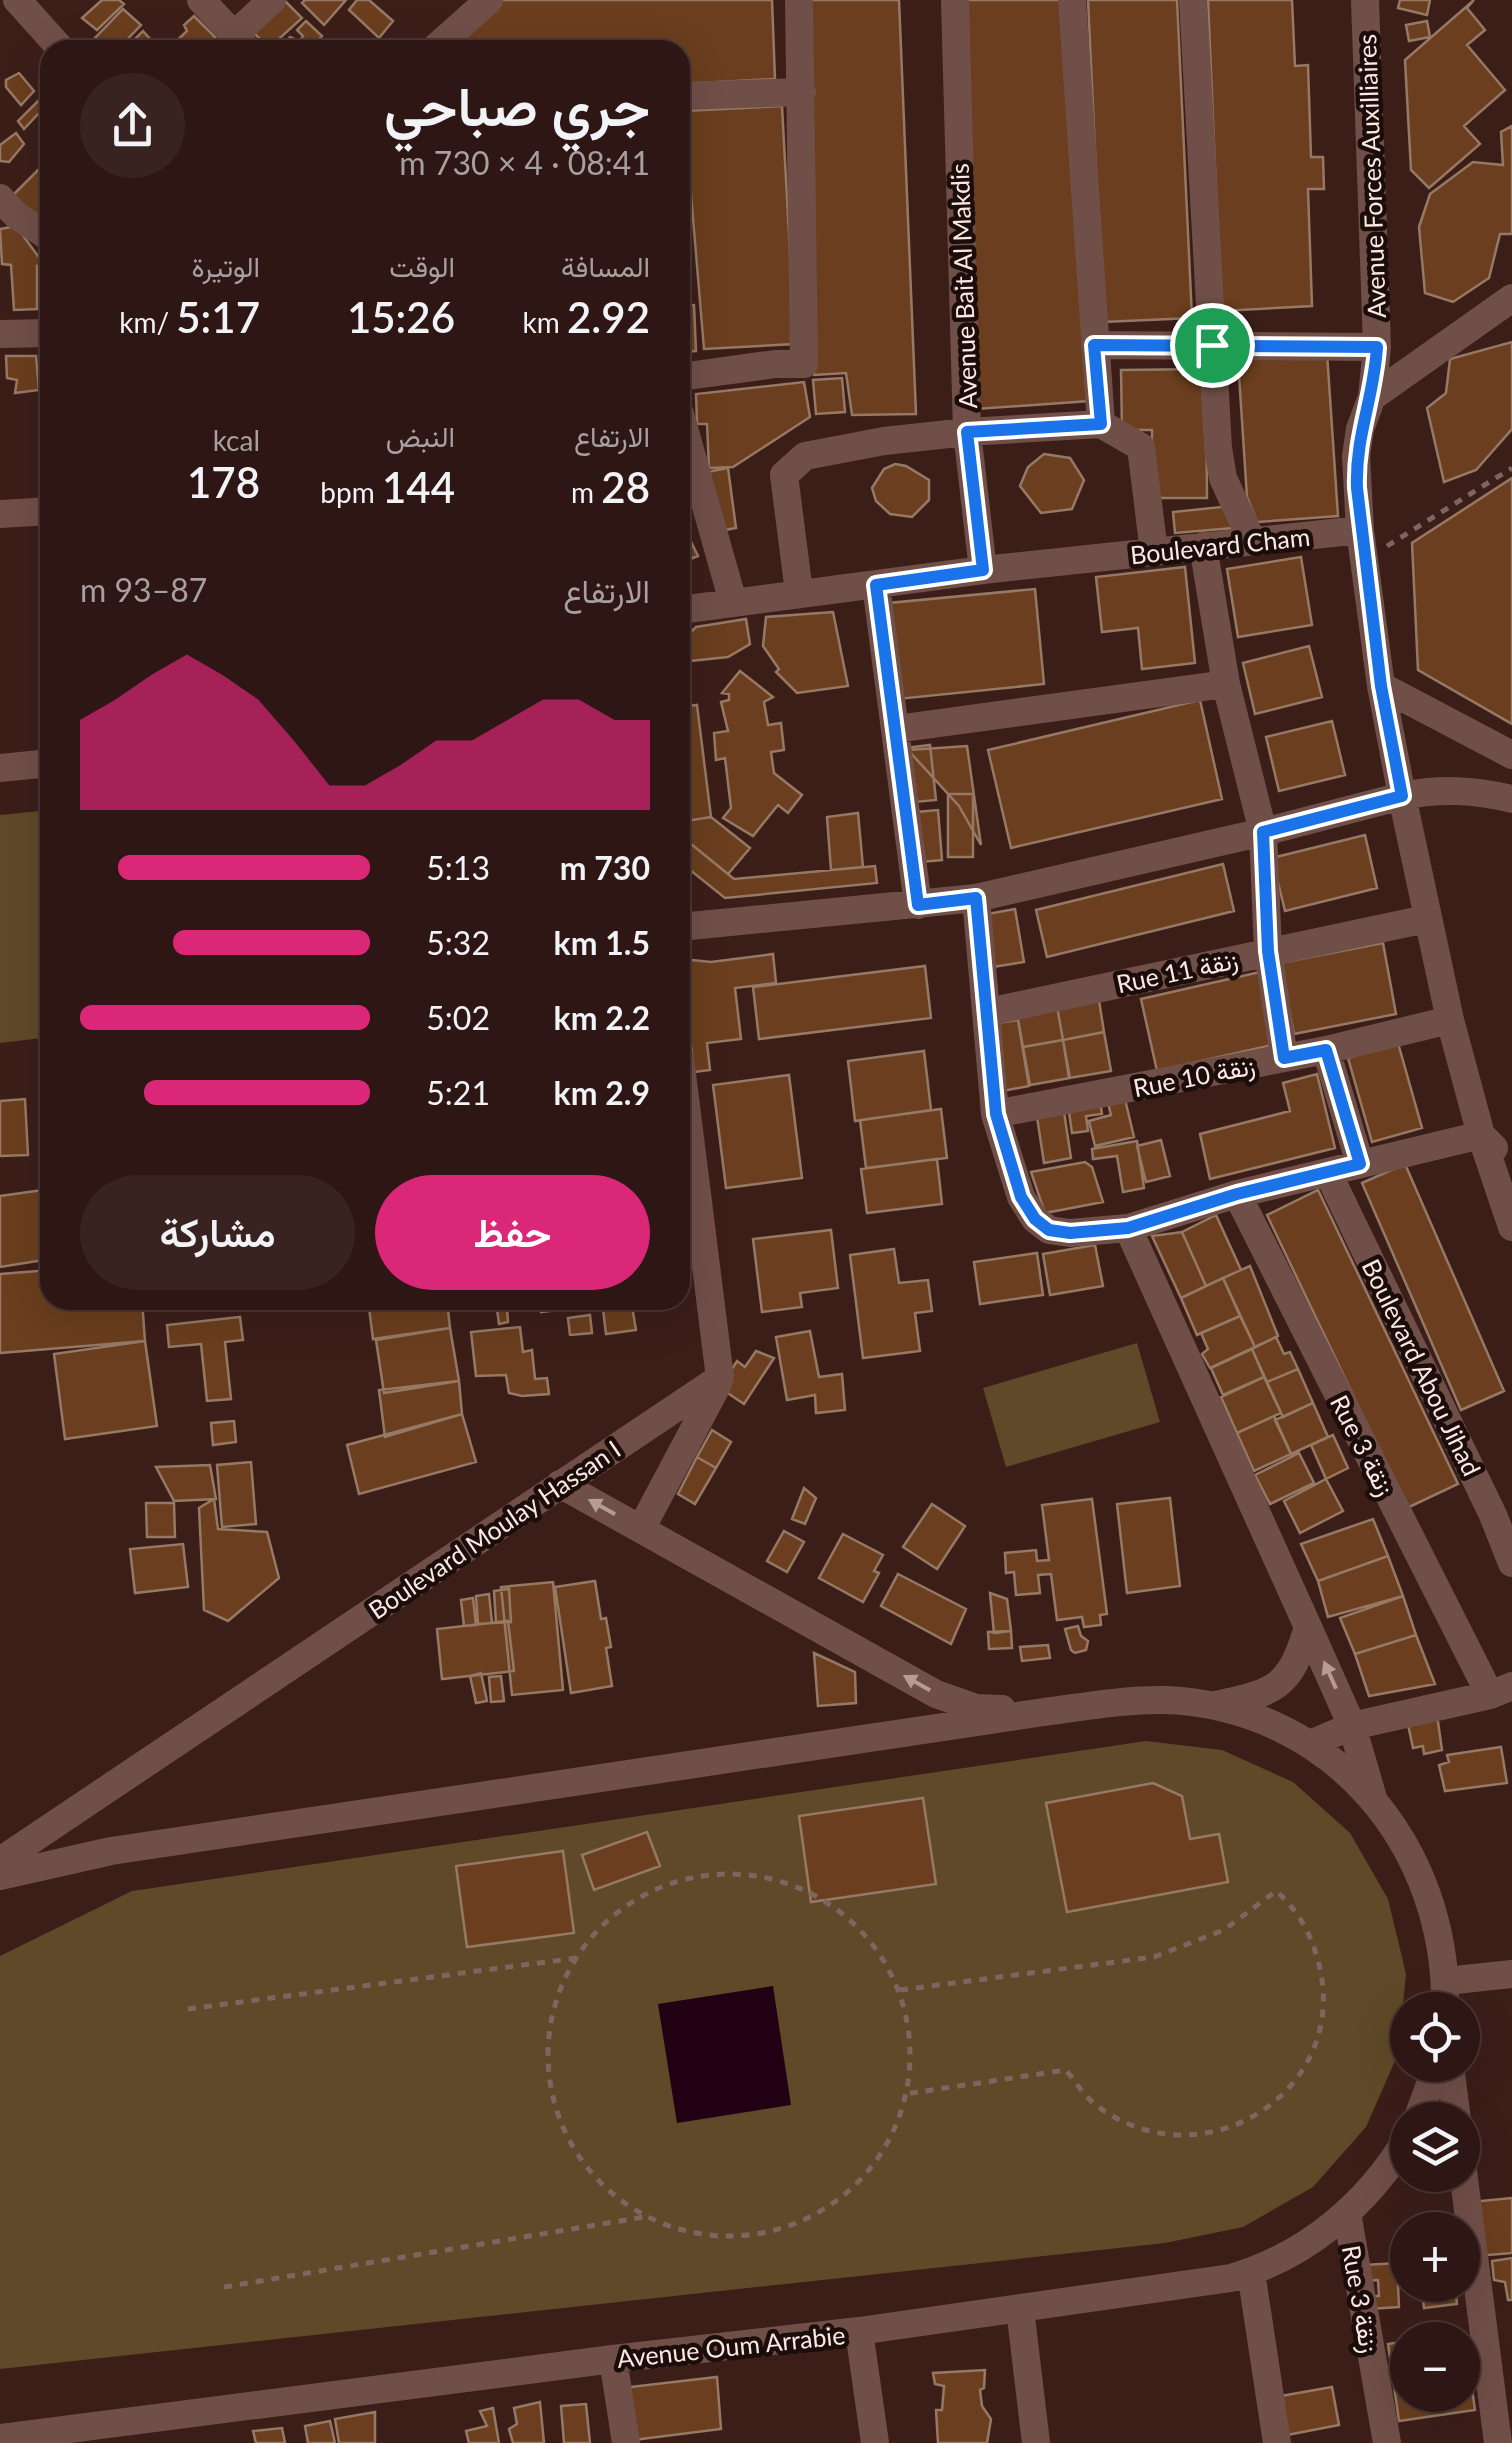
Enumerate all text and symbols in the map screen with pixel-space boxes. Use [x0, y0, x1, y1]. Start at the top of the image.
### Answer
street label: Avenue Forces Auxilliaires [1351, 34, 1391, 318]
text: جري صباحي [384, 72, 650, 138]
button: share [80, 73, 185, 178]
text: 08:41 · 4 × 730 m [399, 143, 650, 182]
street label: Avenue Bait Al Makdis [944, 163, 982, 409]
text: الوتيرة [192, 249, 260, 283]
text: الوقت [389, 249, 455, 283]
text: المسافة [561, 249, 650, 283]
text: 5:17 [176, 292, 260, 342]
text: 15:26 [347, 292, 455, 342]
text: 2.92 [567, 292, 650, 342]
pin [1170, 303, 1255, 388]
text: /km [119, 305, 176, 339]
text: km [523, 305, 567, 339]
icon: arrive [1185, 318, 1240, 373]
text: النبض [386, 419, 455, 453]
text: الارتفاع [574, 419, 650, 453]
text: kcal [213, 423, 260, 457]
text: 178 [187, 457, 260, 507]
text: 144 [382, 462, 455, 512]
text: 28 [601, 462, 650, 512]
text: bpm [320, 475, 382, 509]
text: m [571, 475, 601, 509]
street label: Boulevard Cham [1129, 521, 1311, 569]
text: 87–93 m [80, 570, 207, 609]
text: الارتفاع [563, 571, 650, 610]
text: 5:13 [426, 848, 490, 887]
text: 730 m [560, 848, 650, 887]
text: 5:32 [426, 923, 490, 962]
text: 1.5 km [554, 923, 650, 962]
street label: Rue 11 زنقة [1113, 943, 1241, 1000]
text: 5:02 [426, 998, 490, 1037]
text: 2.2 km [554, 998, 650, 1037]
street label: Rue 10 زنقة [1131, 1049, 1258, 1104]
text: 5:21 [426, 1073, 490, 1112]
text: 2.9 km [554, 1073, 650, 1112]
button: مشاركة [80, 1175, 355, 1290]
button: حفظ [375, 1175, 650, 1290]
street label: Boulevard Abou Jihad [1356, 1254, 1488, 1480]
street label: Rue 3 زنقة [1323, 1390, 1401, 1501]
street label: Boulevard Moulay Hassan I [362, 1433, 626, 1625]
one-way arrow [588, 1499, 617, 1516]
one-way arrow [1321, 1660, 1338, 1689]
one-way arrow [902, 1675, 931, 1692]
map controls [1390, 1992, 1480, 2412]
button: locate [1390, 1992, 1480, 2082]
button: layers [1390, 2102, 1480, 2192]
button: + [1390, 2212, 1480, 2302]
street label: Rue 3 زنقة [1335, 2243, 1385, 2356]
street label: Avenue Oum Arrabie [615, 2319, 847, 2373]
button: − [1390, 2322, 1480, 2412]

